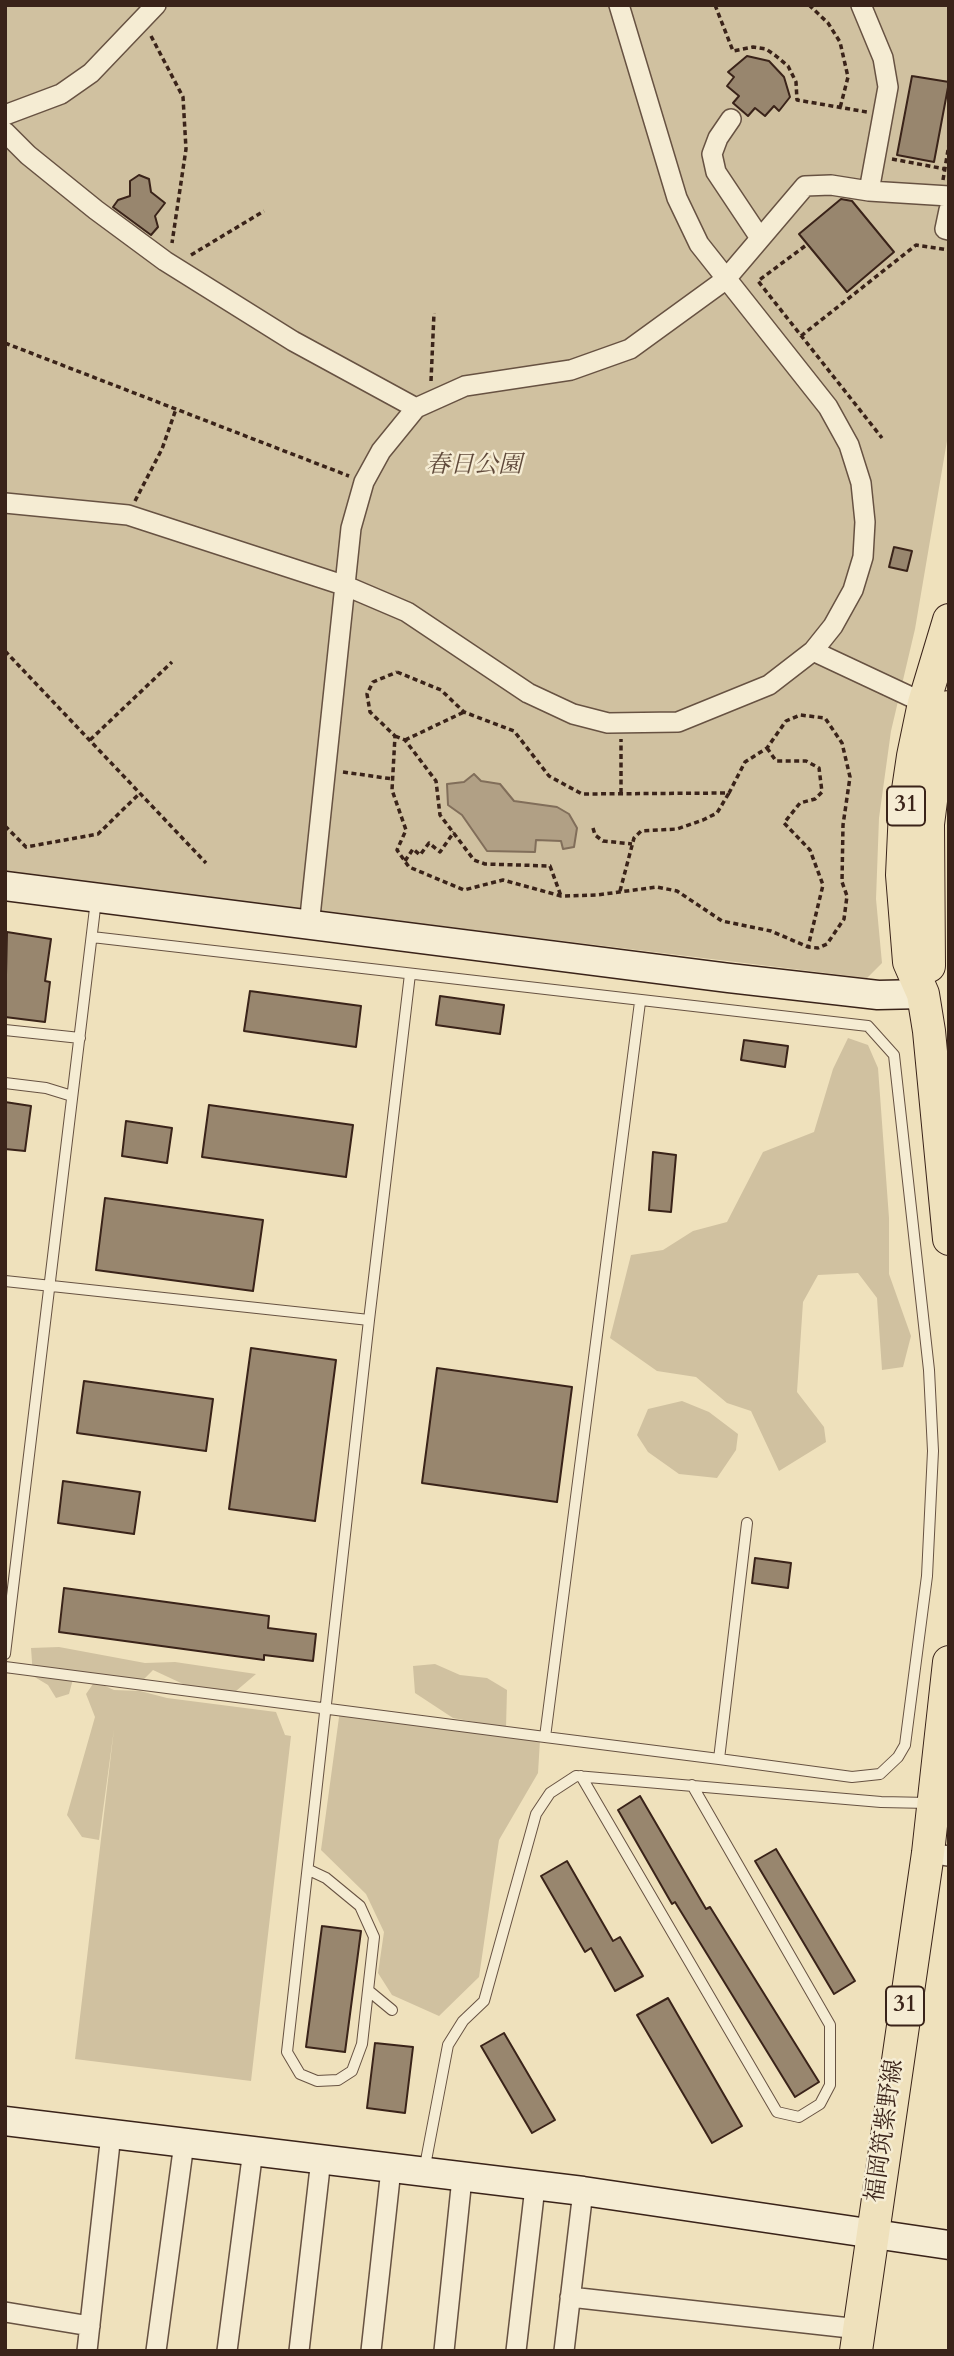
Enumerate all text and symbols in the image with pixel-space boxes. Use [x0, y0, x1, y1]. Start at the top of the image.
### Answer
park label: 春日公園 [426, 452, 522, 480]
road number: 31 [887, 786, 925, 826]
road number: 31 [886, 1986, 924, 2025]
street label: 福岡筑紫野線 [862, 2058, 910, 2204]

